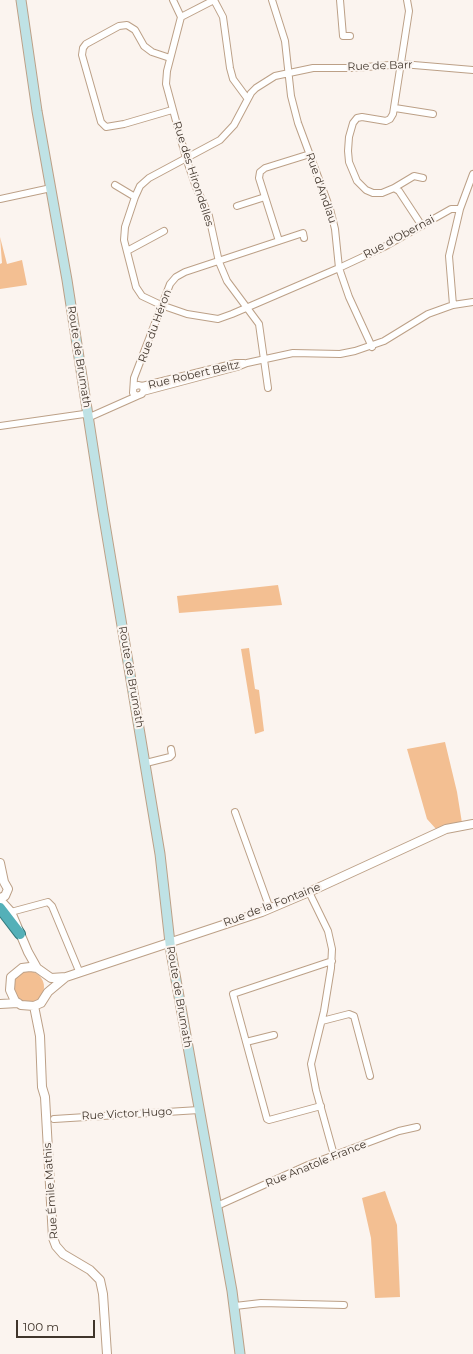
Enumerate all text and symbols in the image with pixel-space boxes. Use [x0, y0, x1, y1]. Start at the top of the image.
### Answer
street label: Rue de Barr [347, 58, 413, 74]
street label: Rue des Hirondelles [170, 120, 216, 228]
street label: Rue d'Andlau [303, 151, 339, 225]
street label: Rue d'Obernai [361, 213, 437, 261]
street label: Rue du Héron [136, 288, 174, 364]
street label: Route de Brumath [64, 305, 94, 409]
street label: Rue Robert Beltz [147, 358, 241, 392]
street label: Route de Brumath [116, 625, 146, 729]
street label: Rue de la Fontaine [222, 880, 322, 930]
street label: Route de Brumath [164, 945, 194, 1049]
street label: Rue Victor Hugo [81, 1105, 173, 1123]
street label: Rue Anatole France [264, 1138, 368, 1190]
street label: Rue Émile Mathis [41, 1142, 61, 1240]
scale bar [18, 1312, 97, 1338]
text: 100 m [23, 1319, 59, 1334]

